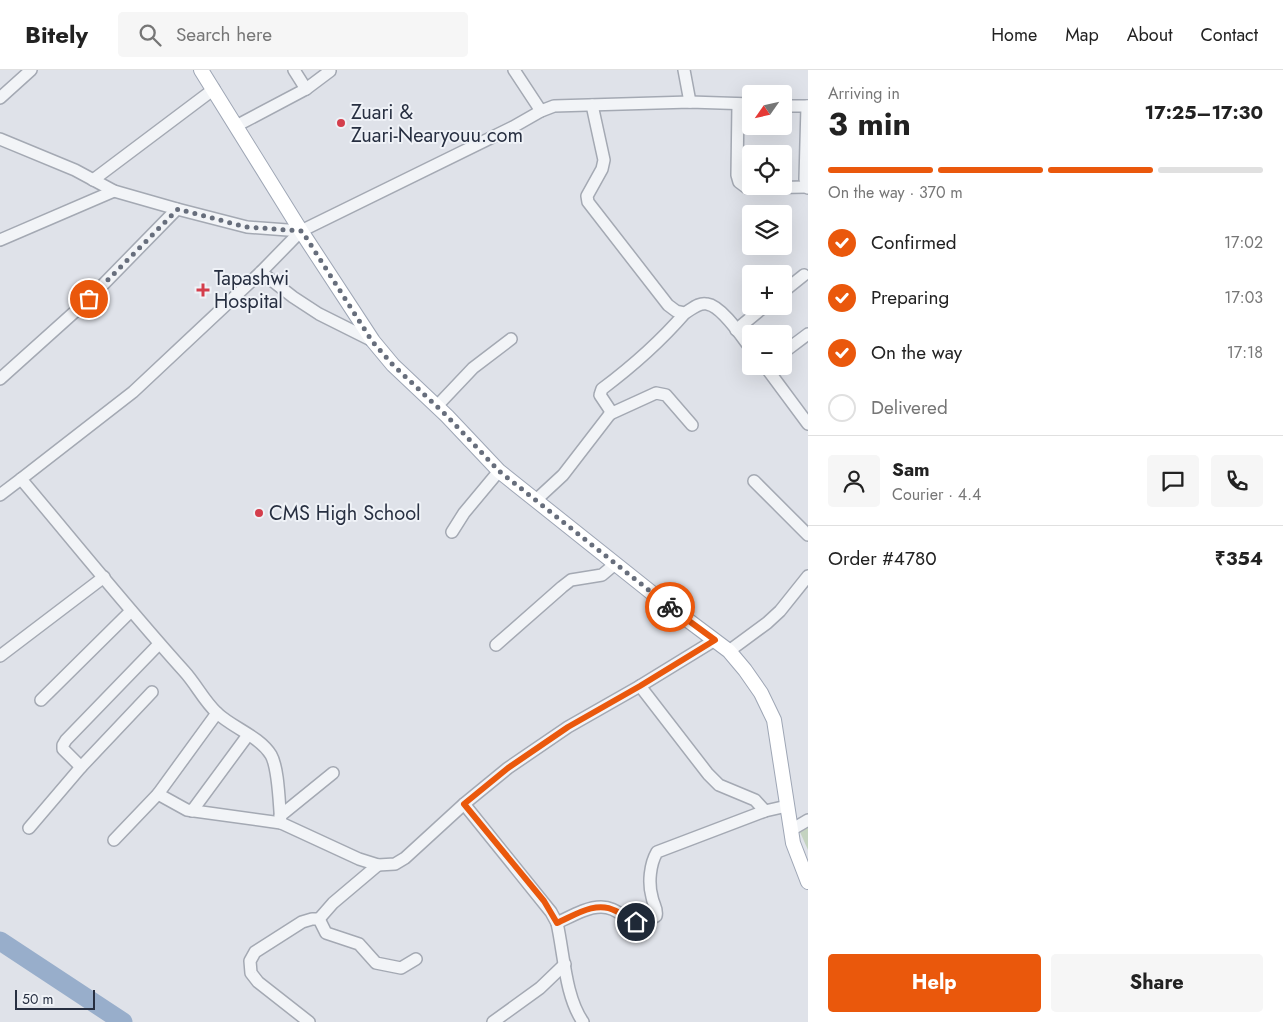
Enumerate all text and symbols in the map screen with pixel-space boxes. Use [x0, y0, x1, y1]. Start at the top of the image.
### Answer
search box [118, 12, 468, 57]
text: Bitely [25, 17, 88, 52]
icon: search [136, 21, 164, 49]
text: Search here [176, 21, 272, 48]
text: Home [991, 22, 1037, 48]
text: Map [1065, 22, 1099, 48]
text: About [1127, 22, 1172, 48]
text: Contact [1200, 22, 1258, 48]
text: Arriving in [828, 82, 900, 105]
north arrow [742, 85, 792, 135]
map controls [742, 85, 792, 375]
place label: Zuari & Zuari-Nearyouu.com [351, 98, 523, 150]
text: 17:25–17:30 [1145, 99, 1263, 126]
text: 3 min [828, 101, 911, 147]
marker: Zuari & Zuari-Nearyouu.com [335, 117, 347, 129]
button: locate [742, 145, 792, 195]
text: On the way · 370 m [828, 181, 963, 204]
button: layers [742, 205, 792, 255]
icon: check [828, 229, 856, 257]
text: Confirmed [871, 229, 957, 256]
text: 17:02 [1224, 231, 1263, 254]
place label: Tapashwi Hospital [214, 264, 289, 316]
button: + [742, 265, 792, 315]
pin [68, 278, 110, 320]
marker: Tapashwi Hospital [196, 283, 210, 297]
icon: check [828, 284, 856, 312]
text: Preparing [871, 284, 949, 311]
icon: bag [75, 285, 103, 313]
text: 17:03 [1224, 286, 1263, 309]
button: − [742, 325, 792, 375]
icon: check [828, 339, 856, 367]
text: On the way [871, 339, 962, 366]
text: 17:18 [1227, 341, 1263, 364]
text: Delivered [871, 394, 948, 421]
button: person [828, 455, 880, 507]
button: chat [1147, 455, 1199, 507]
button: phone [1211, 455, 1263, 507]
text: Sam [892, 456, 930, 483]
text: Courier · 4.4 [892, 483, 981, 506]
place label: CMS High School [269, 499, 421, 528]
marker: CMS High School [253, 507, 265, 519]
text: Order #4780 [828, 545, 937, 572]
text: ₹354 [1215, 545, 1263, 572]
courier [645, 582, 695, 632]
icon: bike [656, 593, 684, 621]
pin [615, 901, 657, 943]
icon: home [622, 908, 650, 936]
button: Help [828, 954, 1041, 1012]
button: Share [1051, 954, 1263, 1012]
scale bar [15, 987, 95, 1010]
text: 50 m [22, 989, 53, 1009]

